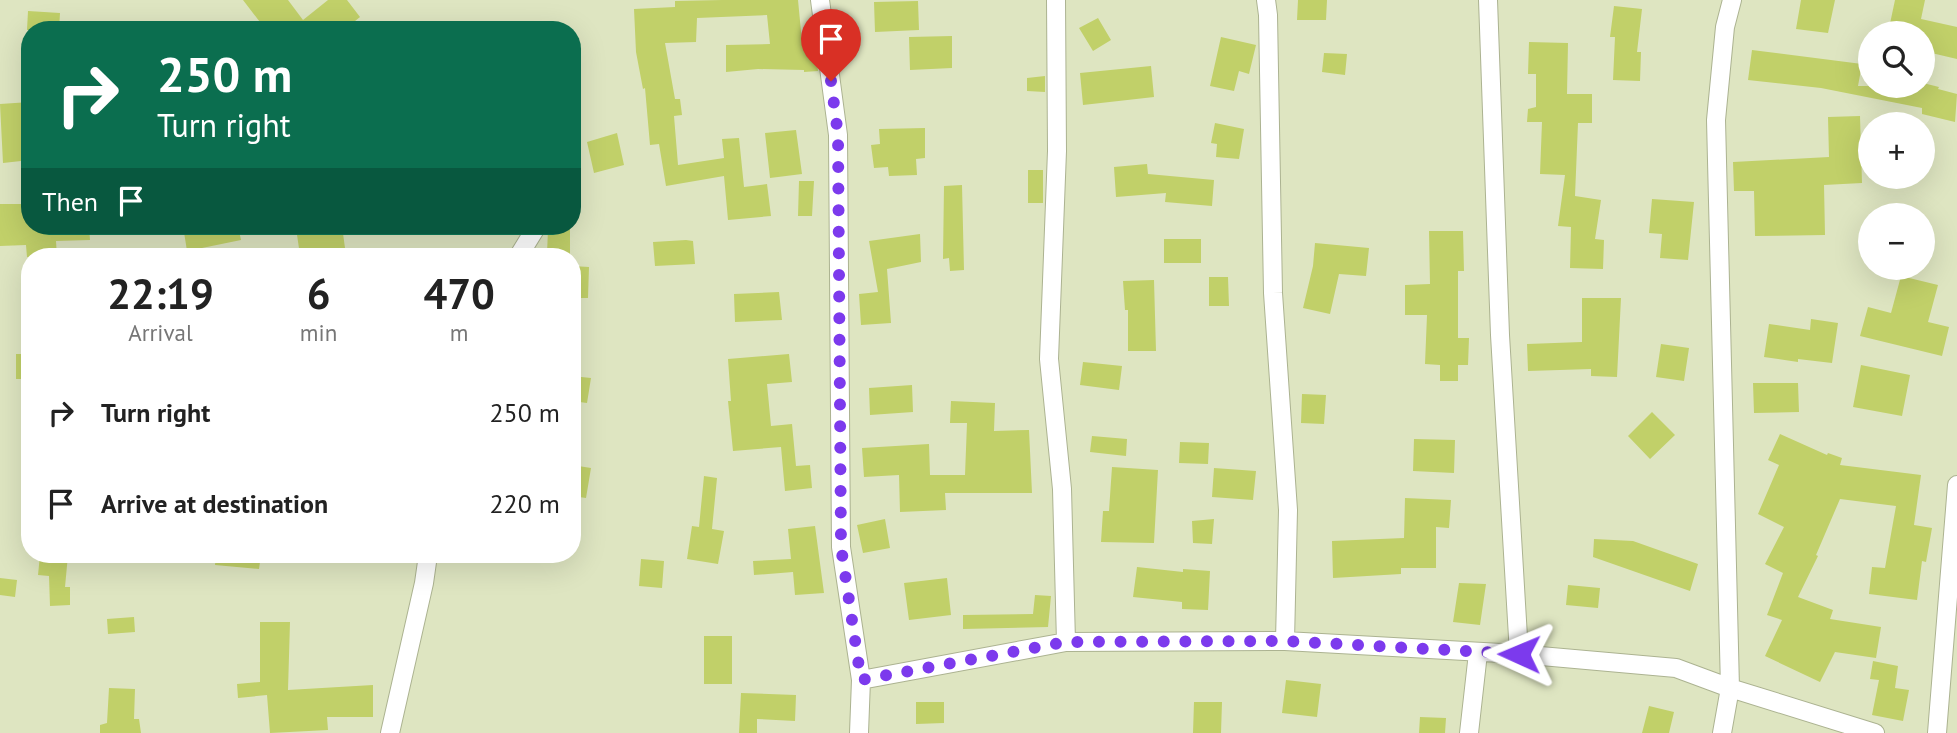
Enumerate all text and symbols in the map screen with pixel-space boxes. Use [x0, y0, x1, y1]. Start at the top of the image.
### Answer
pin [801, 9, 861, 81]
icon: arrive [812, 20, 850, 58]
map controls [1858, 21, 1935, 280]
button: search [1858, 21, 1935, 98]
text: 250 m [157, 42, 292, 106]
icon: right [42, 49, 133, 140]
text: Turn right [157, 104, 291, 146]
button: + [1858, 112, 1935, 189]
icon: arrive [112, 182, 150, 220]
text: Then [42, 185, 98, 218]
button: − [1858, 203, 1935, 280]
text: 22:19 [107, 266, 214, 321]
text: 6 [307, 266, 330, 321]
text: 470 [423, 266, 495, 321]
text: Arrival [128, 318, 193, 347]
text: min [300, 318, 337, 347]
text: m [450, 318, 468, 347]
icon: right [42, 394, 80, 432]
text: Turn right [101, 396, 210, 429]
text: 250 m [489, 396, 560, 429]
icon: arrive [42, 485, 80, 523]
text: Arrive at destination [101, 487, 328, 520]
text: 220 m [489, 487, 560, 520]
position arrow [1482, 617, 1556, 691]

